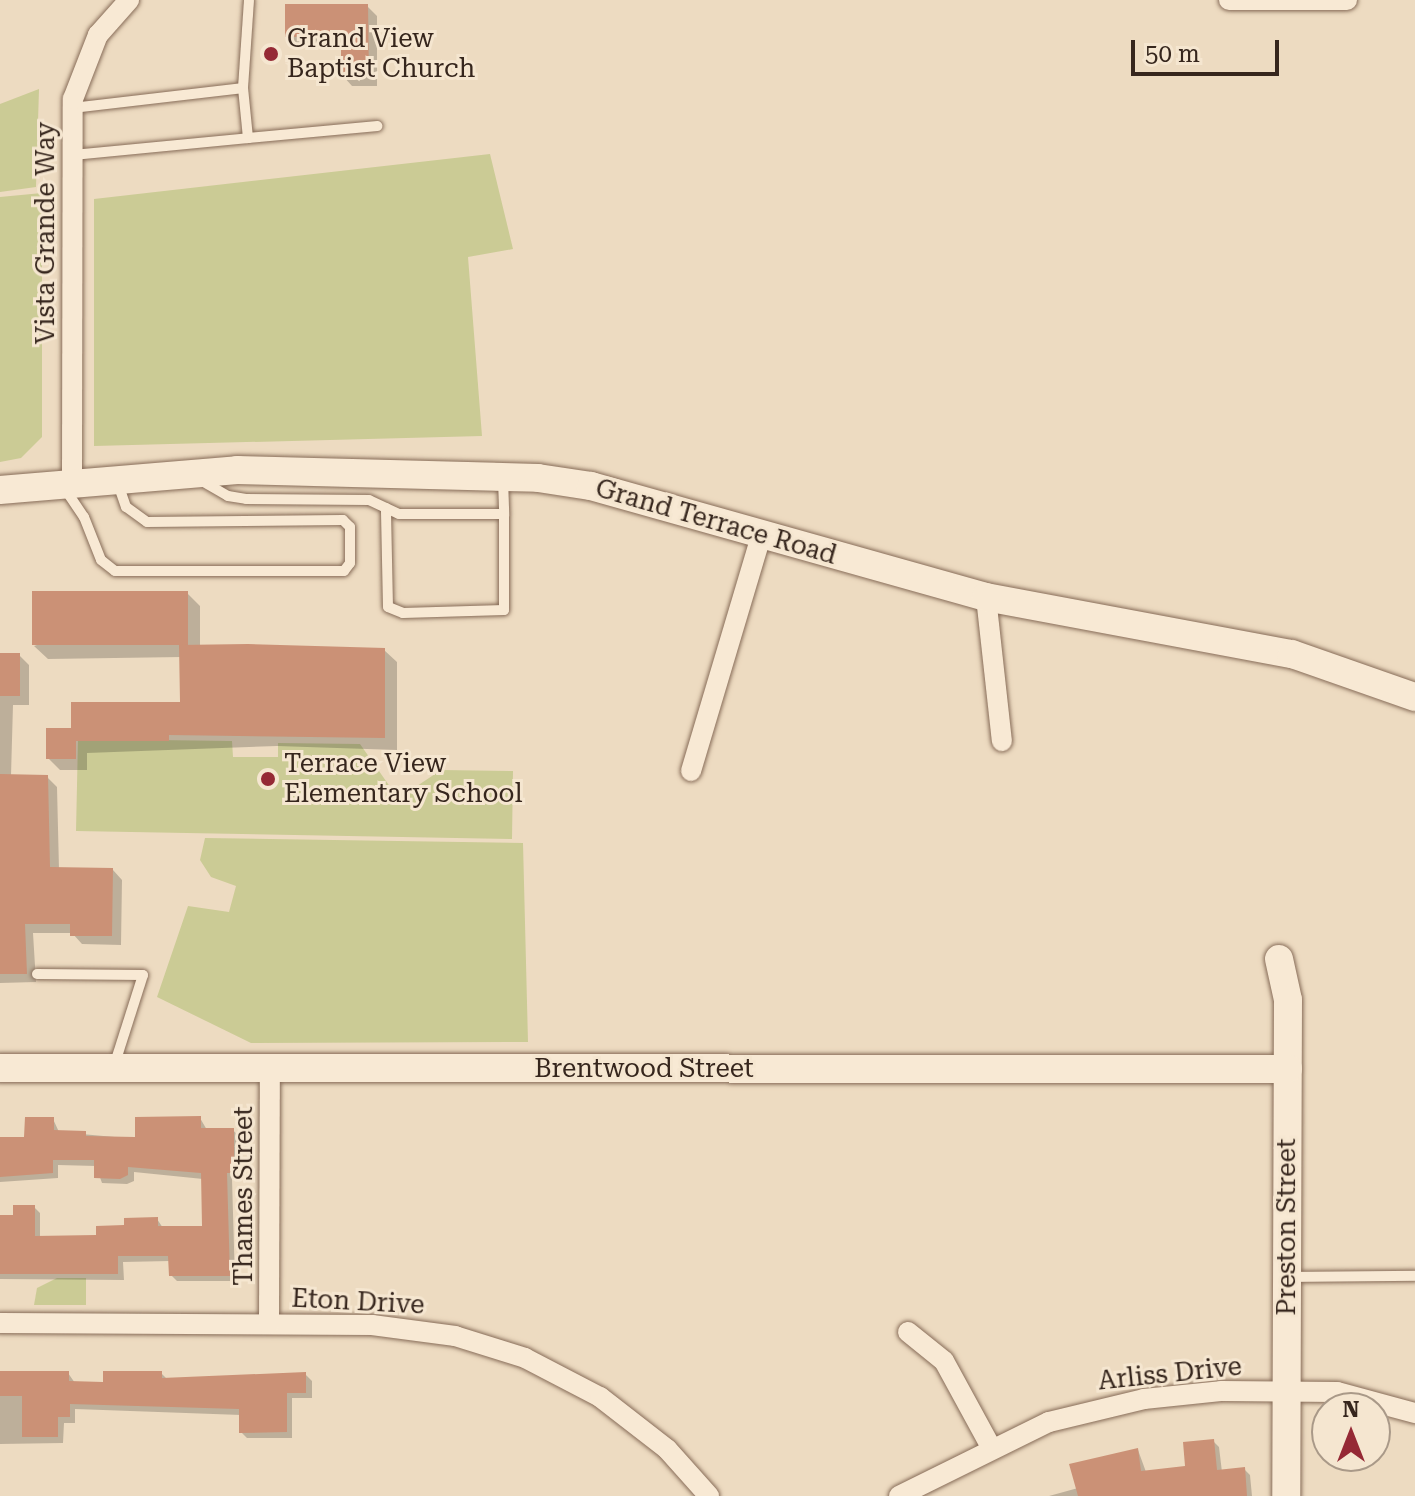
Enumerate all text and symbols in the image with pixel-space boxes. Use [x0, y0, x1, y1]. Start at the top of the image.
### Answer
place label: Grand View Baptist Church [287, 23, 475, 84]
scale bar [1135, 24, 1283, 74]
text: 50 m [1145, 40, 1200, 68]
marker: Grand View Baptist Church [262, 45, 280, 63]
street label: Vista Grande Way [30, 122, 62, 344]
street label: Grand Terrace Road [592, 473, 840, 571]
place label: Terrace View Elementary School [284, 748, 522, 810]
marker: Terrace View Elementary School [259, 770, 277, 788]
street label: Brentwood Street [534, 1053, 754, 1085]
street label: Thames Street [228, 1106, 260, 1286]
street label: Preston Street [1271, 1138, 1303, 1316]
street label: Eton Drive [291, 1283, 425, 1321]
street label: Arliss Drive [1097, 1351, 1243, 1397]
north arrow [1311, 1392, 1391, 1472]
text: N [1343, 1397, 1359, 1422]

